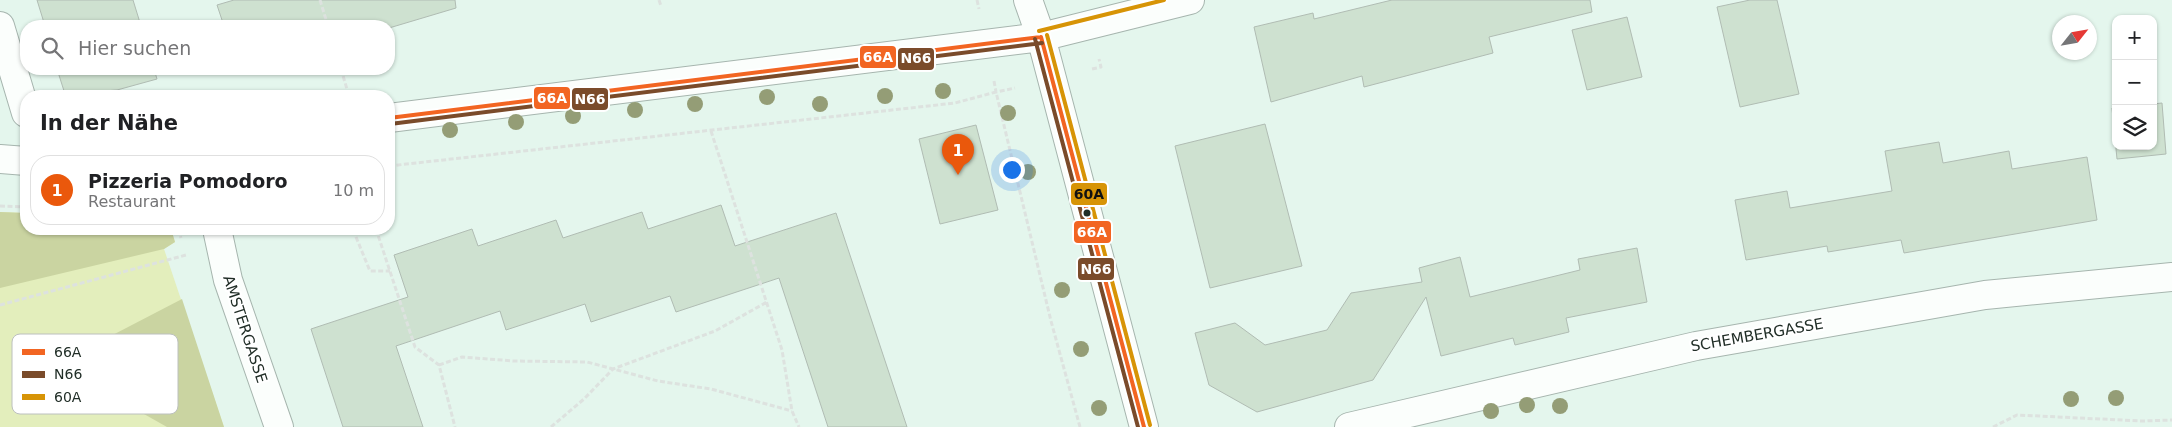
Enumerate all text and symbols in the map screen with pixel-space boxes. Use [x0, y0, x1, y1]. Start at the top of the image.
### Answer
north arrow [2052, 15, 2097, 60]
map controls [2112, 15, 2157, 150]
button: + [2112, 15, 2157, 60]
search box [20, 20, 395, 75]
icon: search [38, 34, 66, 62]
text: Hier suchen [78, 37, 191, 59]
line badge: 66A [859, 45, 897, 69]
line badge: N66 [897, 47, 935, 71]
text: 66A [863, 49, 893, 65]
text: N66 [900, 50, 932, 66]
button: − [2112, 60, 2157, 105]
line badge: 66A [533, 86, 571, 110]
line badge: N66 [571, 87, 609, 111]
text: 66A [537, 90, 567, 106]
text: N66 [574, 91, 606, 107]
button: layers [2112, 105, 2157, 150]
text: In der Nähe [40, 111, 178, 135]
pin: 1 [942, 134, 974, 175]
your location [999, 157, 1025, 183]
text: Pizzeria Pomodoro [88, 170, 288, 192]
text: 1 [51, 181, 63, 200]
text: 10 m [333, 181, 374, 200]
line badge: 60A [1070, 182, 1108, 206]
text: 60A [1074, 186, 1104, 202]
text: Restaurant [88, 192, 176, 211]
unlabelled marker [1082, 208, 1092, 218]
line badge: 66A [1073, 220, 1112, 244]
text: 66A [1077, 224, 1107, 240]
line badge: N66 [1077, 257, 1115, 281]
text: N66 [1080, 261, 1112, 277]
street label: AMSTERGASSE [219, 273, 271, 385]
street label: SCHEMBERGASSE [1689, 314, 1825, 356]
legend [12, 334, 178, 414]
text: 66A [54, 344, 82, 360]
text: N66 [54, 366, 82, 382]
text: 60A [54, 389, 82, 405]

